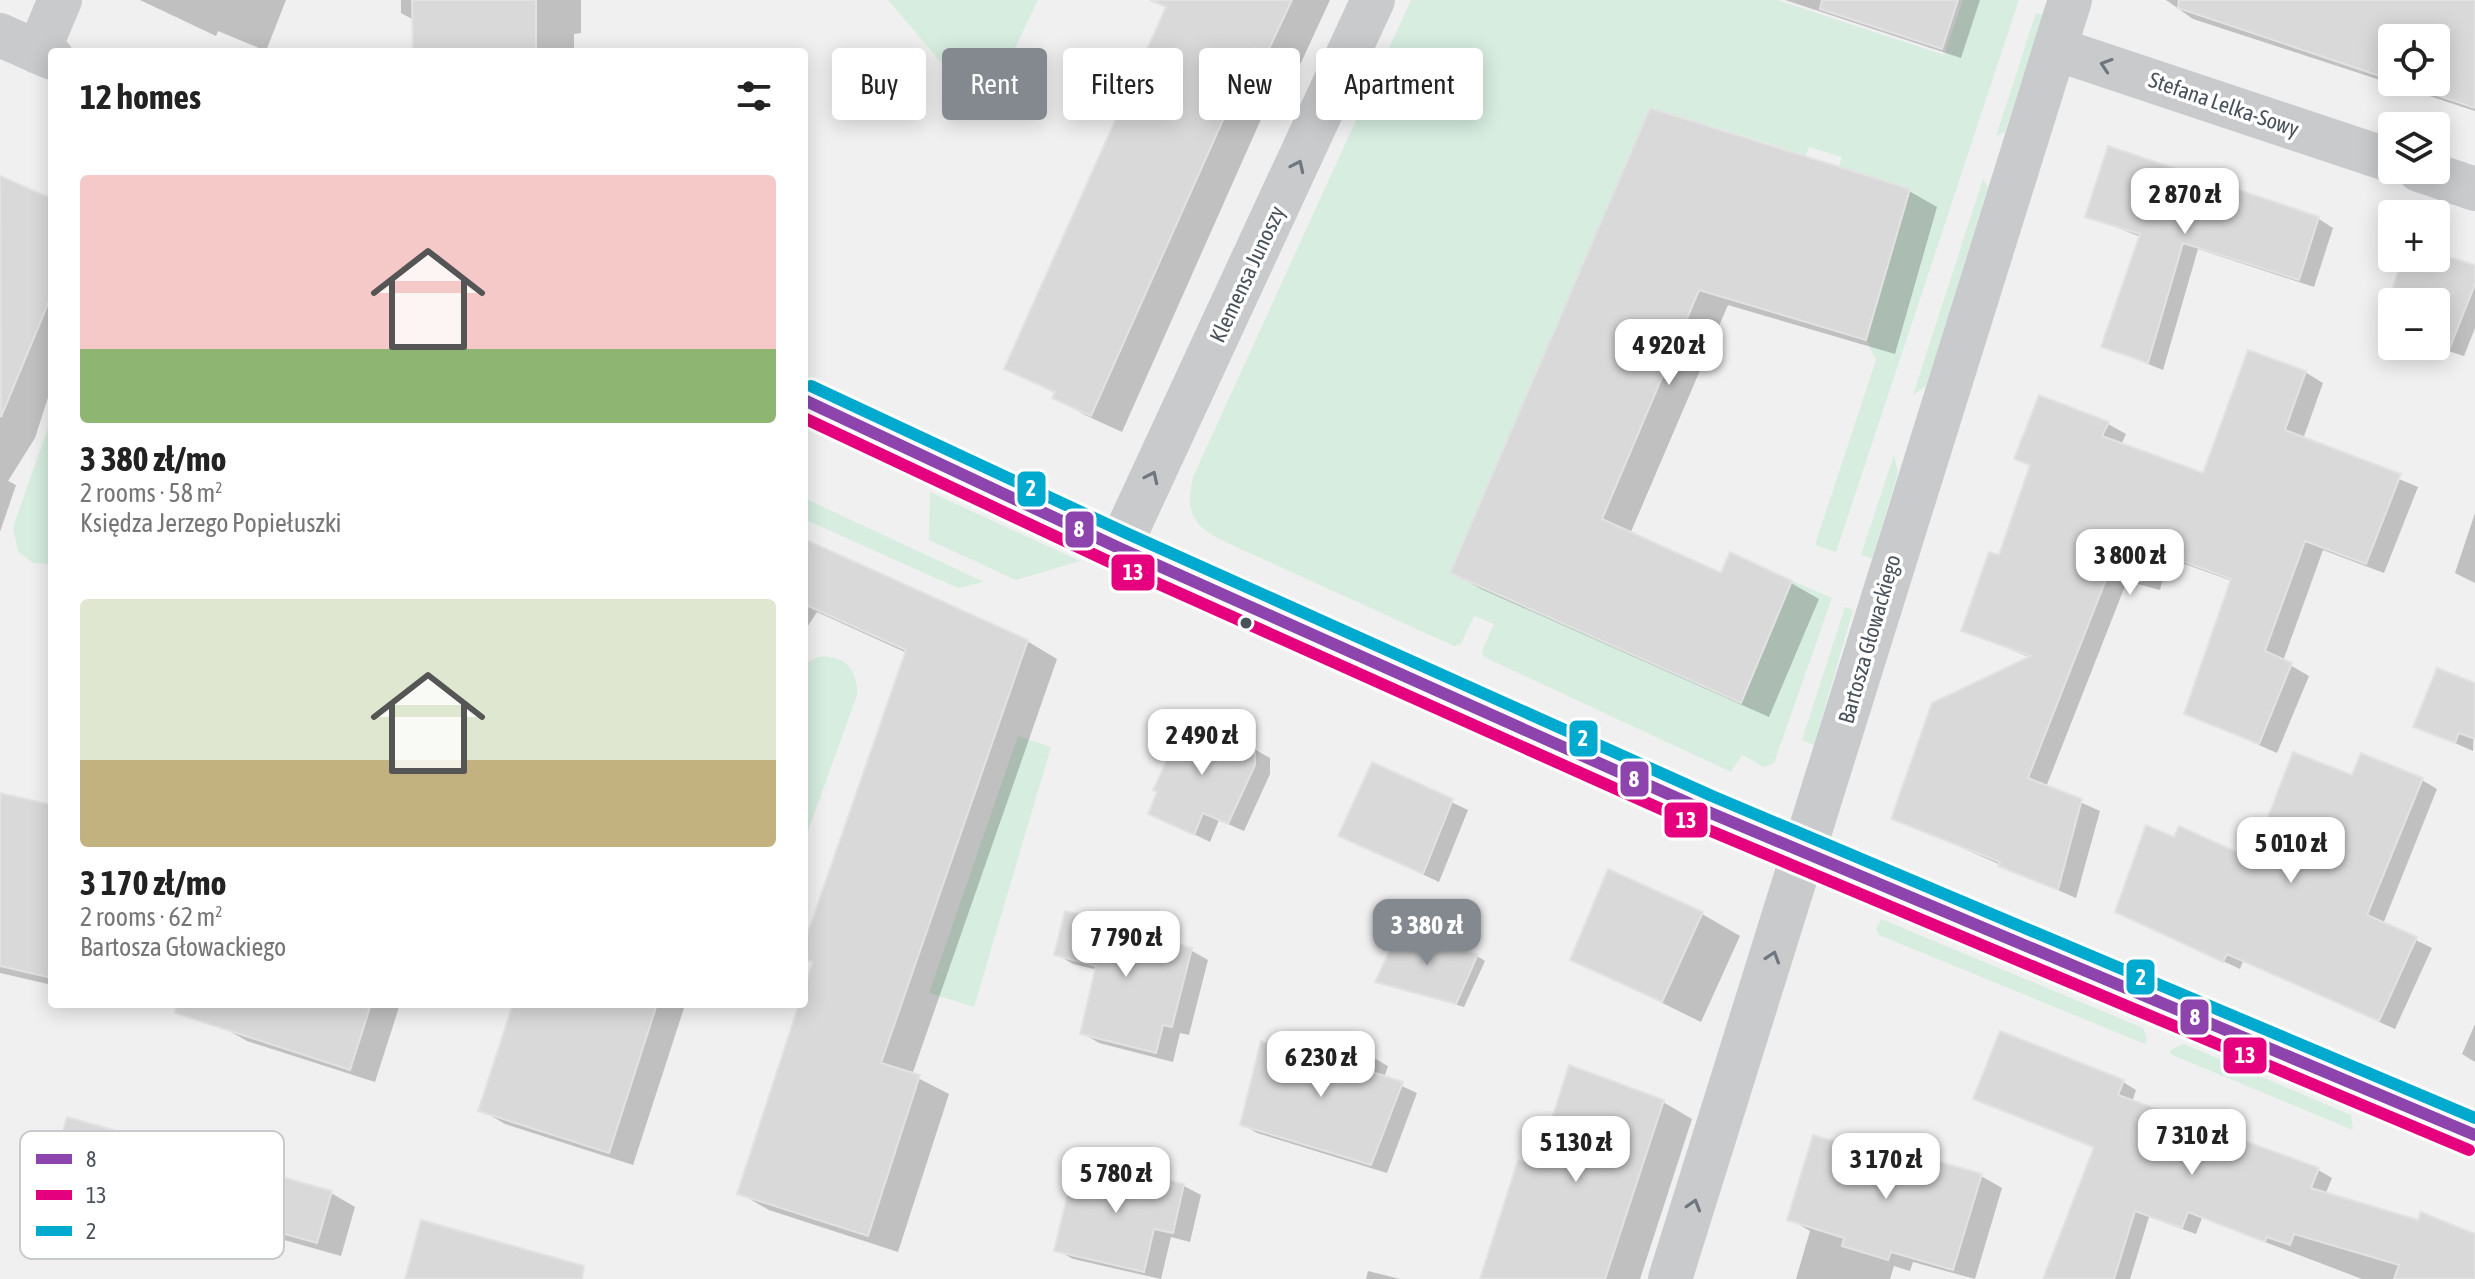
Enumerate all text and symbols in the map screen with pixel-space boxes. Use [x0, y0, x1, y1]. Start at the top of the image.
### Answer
map controls [2378, 24, 2450, 360]
button: locate [2378, 24, 2450, 96]
chip: Buy [832, 48, 926, 120]
chip: Rent [942, 48, 1047, 120]
chip: Filters [1063, 48, 1183, 120]
chip: New [1199, 48, 1300, 120]
chip: Apartment [1316, 48, 1483, 120]
one-way arrow [2099, 58, 2113, 74]
street label: Stefana Lelka-Sowy [2146, 66, 2302, 142]
icon: filters [732, 74, 776, 118]
text: 12 homes [80, 77, 201, 116]
button: layers [2378, 112, 2450, 184]
one-way arrow [1288, 159, 1304, 174]
pin: 2 870 zł [2102, 168, 2268, 236]
text: 2 870 zł [2149, 179, 2221, 209]
button: + [2378, 200, 2450, 272]
street label: Klemensa Junoszy [1204, 202, 1290, 346]
icon: home [356, 227, 500, 371]
button: − [2378, 288, 2450, 360]
pin: 4 920 zł [1586, 319, 1752, 387]
text: 4 920 zł [1633, 330, 1705, 360]
text: 3 380 zł/mo [80, 439, 226, 478]
line badge: 2 [1016, 470, 1047, 508]
one-way arrow [1142, 471, 1158, 485]
text: 2 [1026, 475, 1036, 501]
text: 2 rooms · 58 m² [80, 478, 222, 508]
text: Księdza Jerzego Popiełuszki [80, 508, 341, 538]
line badge: 8 [1064, 510, 1095, 549]
text: 8 [1074, 516, 1084, 542]
pin: 3 800 zł [2047, 529, 2213, 597]
text: 3 800 zł [2094, 540, 2166, 570]
street label: Bartosza Głowackiego [1832, 552, 1906, 726]
line badge: 13 [1110, 553, 1156, 592]
text: 13 [1123, 559, 1143, 585]
unlabelled marker [1238, 615, 1254, 631]
icon: home [356, 651, 500, 795]
pin: 2 490 zł [1119, 709, 1285, 777]
line badge: 2 [1568, 719, 1599, 758]
text: 2 490 zł [1166, 720, 1238, 750]
text: 2 [1578, 725, 1588, 751]
line badge: 8 [1619, 760, 1650, 798]
text: 8 [1629, 766, 1639, 792]
line badge: 13 [1663, 801, 1709, 839]
text: 13 [1676, 807, 1696, 833]
pin: 5 010 zł [2208, 817, 2374, 885]
text: 5 010 zł [2255, 828, 2327, 858]
text: 3 170 zł/mo [80, 863, 226, 902]
pin: 3 380 zł [1344, 899, 1510, 967]
text: 2 rooms · 62 m² [80, 902, 222, 932]
text: 3 380 zł [1391, 910, 1463, 940]
pin: 7 790 zł [1043, 911, 1209, 979]
text: 7 790 zł [1090, 922, 1162, 952]
text: Bartosza Głowackiego [80, 932, 286, 962]
one-way arrow [1764, 951, 1780, 965]
line badge: 2 [2125, 958, 2156, 996]
text: 2 [2136, 964, 2146, 990]
line badge: 8 [2179, 998, 2210, 1036]
text: 8 [2190, 1004, 2200, 1030]
pin: 6 230 zł [1238, 1031, 1404, 1099]
line badge: 13 [2222, 1036, 2268, 1075]
text: 6 230 zł [1285, 1042, 1357, 1072]
text: 13 [2235, 1042, 2255, 1068]
pin: 7 310 zł [2109, 1109, 2275, 1177]
pin: 5 130 zł [1493, 1116, 1659, 1184]
text: 7 310 zł [2156, 1120, 2228, 1150]
text: 5 130 zł [1540, 1127, 1612, 1157]
legend [20, 1131, 284, 1259]
pin: 3 170 zł [1803, 1133, 1969, 1201]
text: 3 170 zł [1850, 1144, 1922, 1174]
text: 8 [86, 1146, 96, 1172]
pin: 5 780 zł [1033, 1147, 1199, 1215]
text: 5 780 zł [1080, 1158, 1152, 1188]
text: 13 [86, 1182, 107, 1208]
one-way arrow [1685, 1198, 1701, 1212]
text: 2 [86, 1218, 96, 1244]

